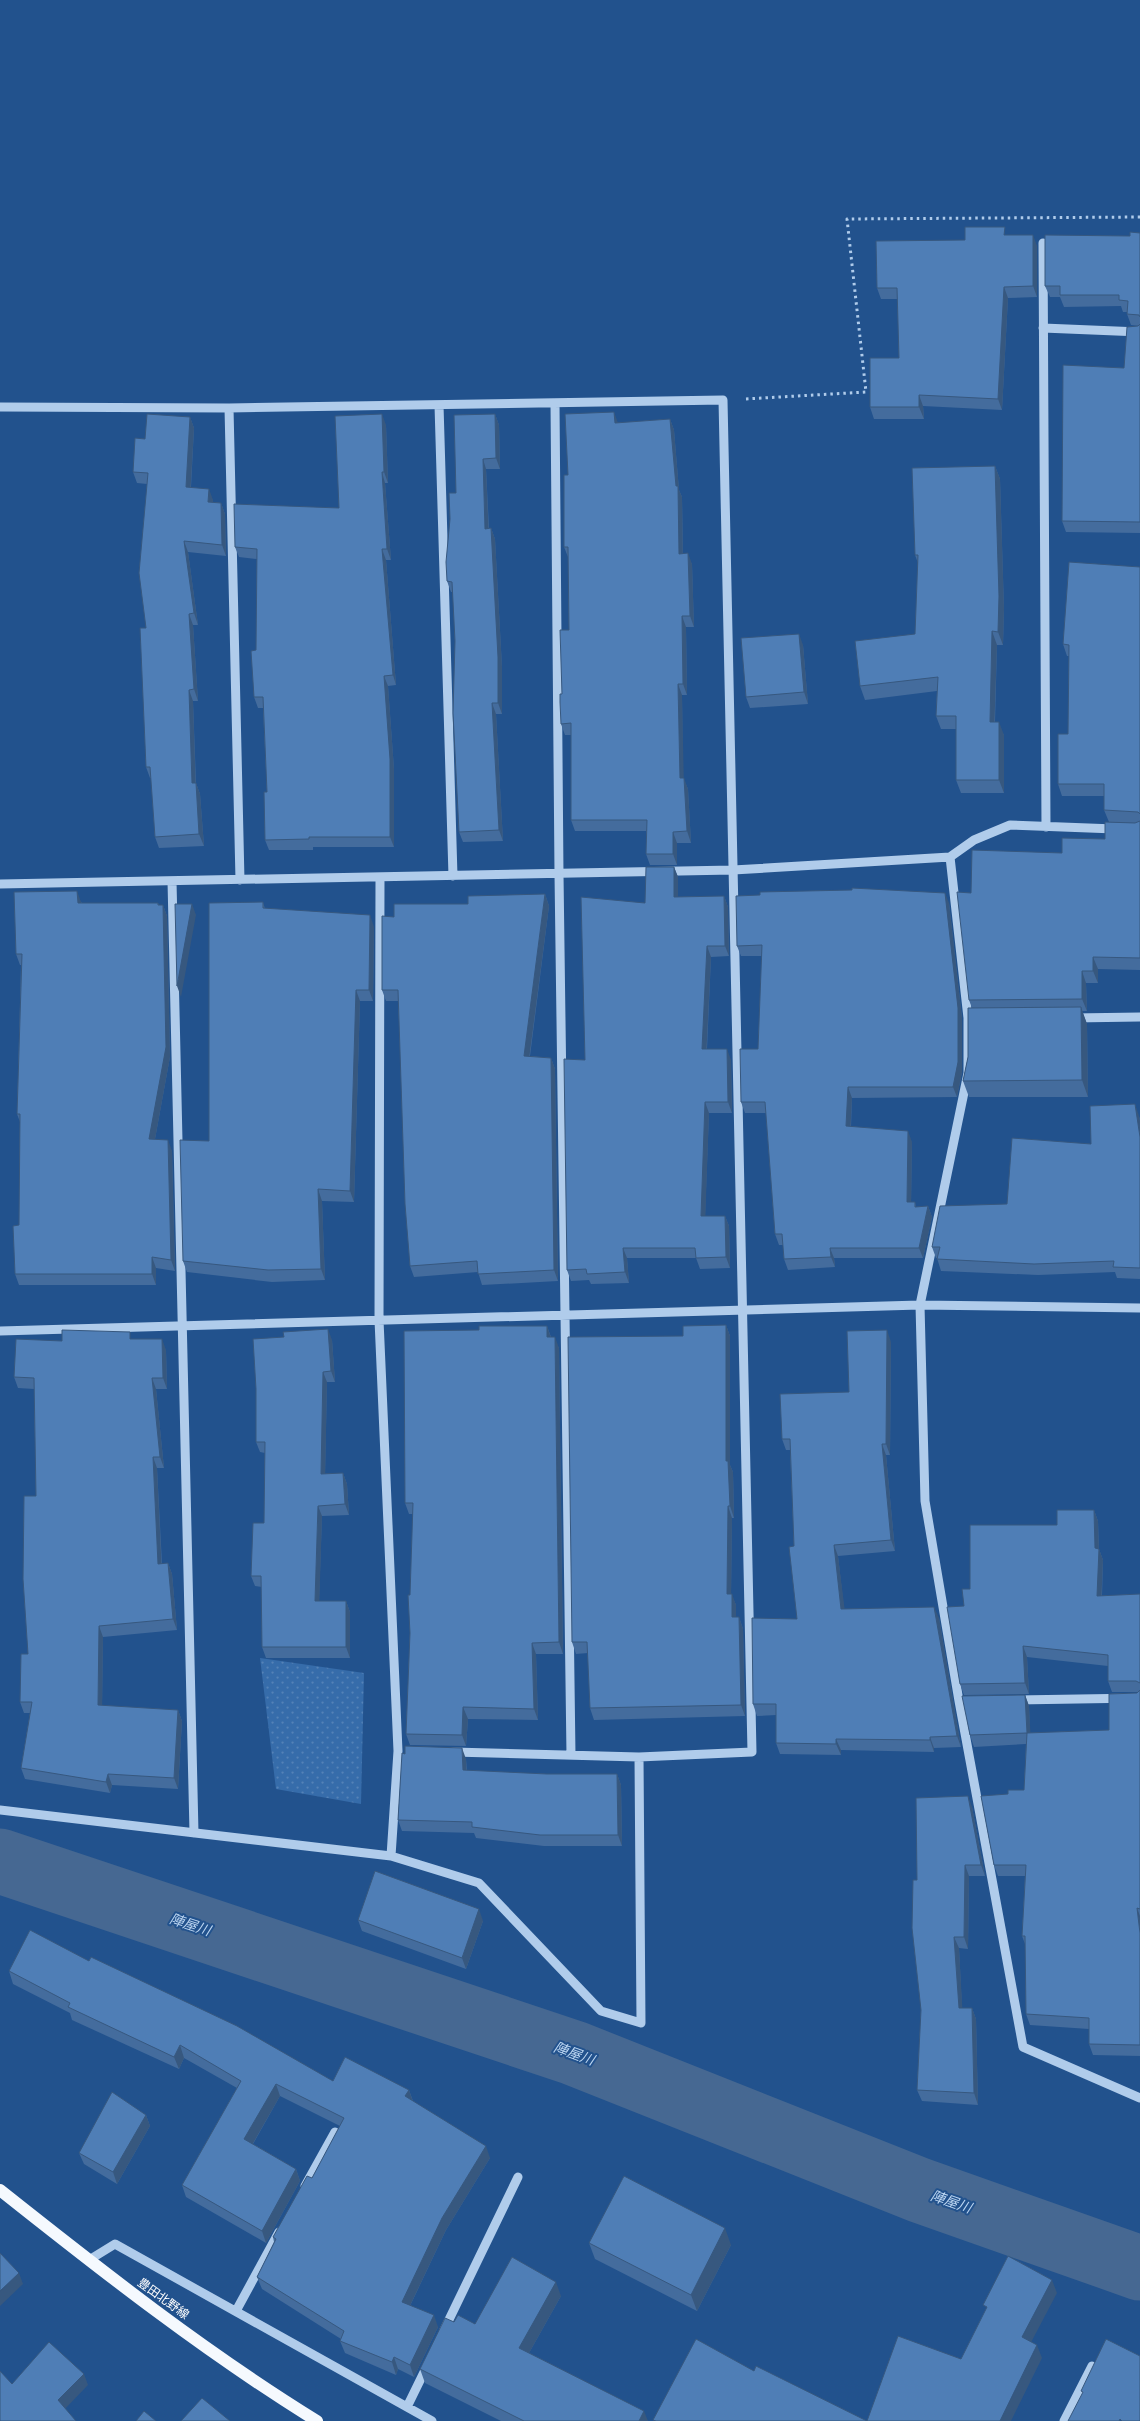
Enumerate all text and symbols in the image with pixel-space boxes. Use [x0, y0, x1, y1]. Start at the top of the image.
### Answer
water label: 陣屋川 [167, 1910, 215, 1940]
water label: 陣屋川 [551, 2039, 599, 2070]
water label: 陣屋川 [928, 2187, 976, 2218]
street label: 豊田北野線 [134, 2275, 192, 2323]

